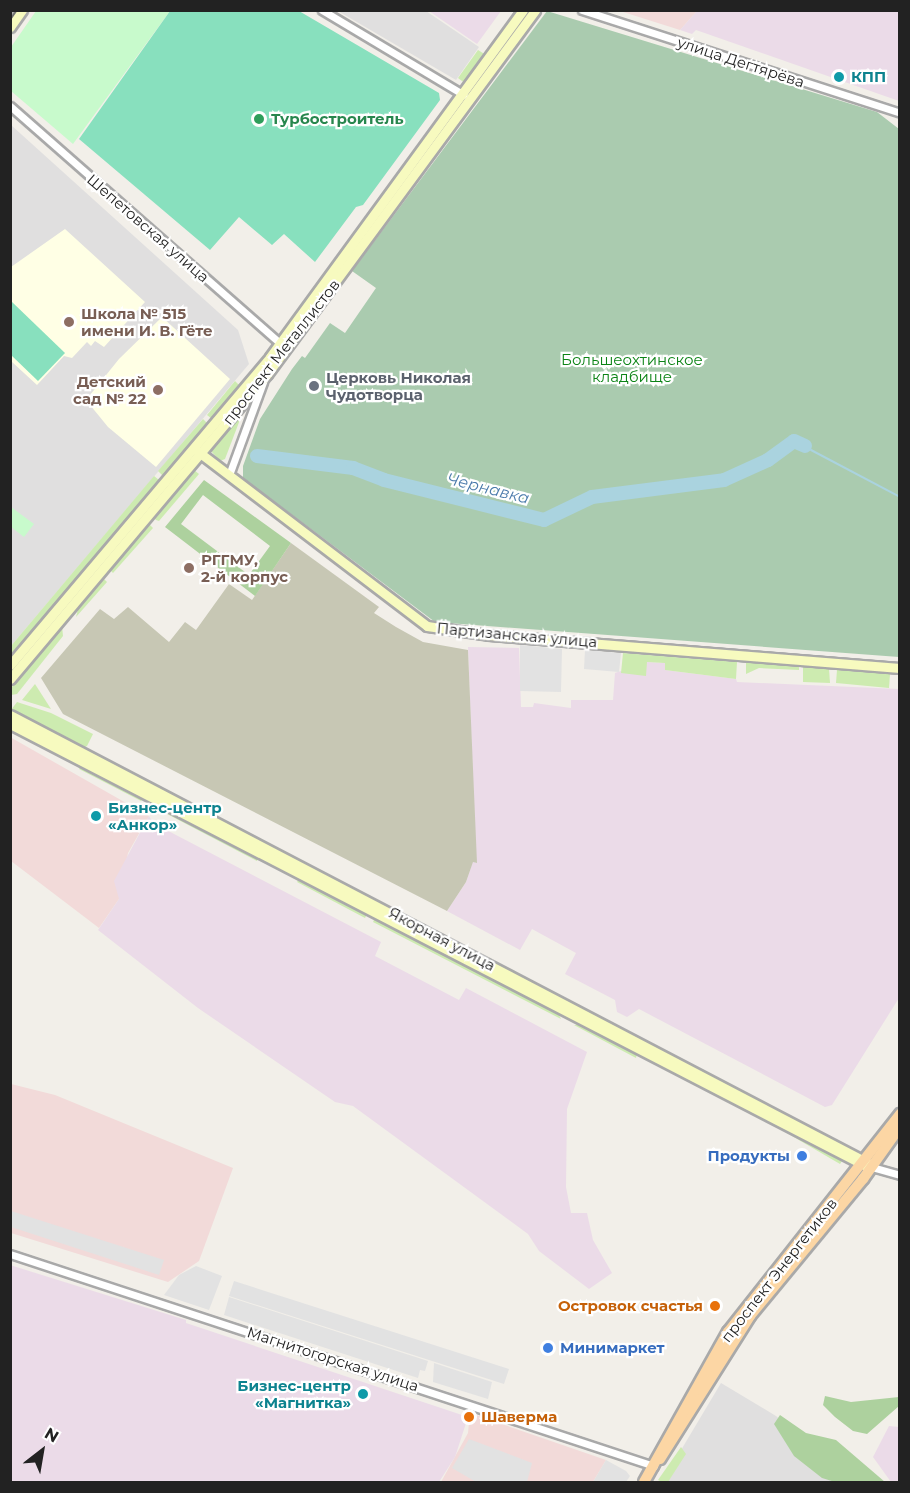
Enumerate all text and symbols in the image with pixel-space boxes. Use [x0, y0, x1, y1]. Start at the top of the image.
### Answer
street label: улица Дегтярёва [675, 33, 807, 91]
place label: КПП [851, 68, 886, 86]
marker: КПП [832, 70, 846, 84]
place label: Турбостроитель [271, 110, 404, 128]
marker: Турбостроитель [252, 112, 266, 126]
street label: Шепетовская улица [83, 170, 213, 286]
street label: проспект Металлистов [219, 276, 343, 428]
place label: Школа № 515 имени И. В. Гёте [81, 304, 213, 339]
marker: Школа № 515 имени И. В. Гёте [62, 315, 76, 329]
park label: Большеохтинское кладбище [561, 350, 703, 385]
place label: Церковь Николая Чудотворца [326, 368, 471, 403]
place label: Детский сад № 22 [73, 372, 146, 407]
marker: Церковь Николая Чудотворца [307, 379, 321, 393]
marker: Детский сад № 22 [151, 383, 165, 397]
water label: Чернавка [445, 469, 531, 509]
place label: РГГМУ, 2-й корпус [201, 550, 288, 585]
marker: РГГМУ, 2-й корпус [182, 561, 196, 575]
street label: Партизанская улица [436, 619, 598, 651]
place label: Бизнес-центр «Анкор» [108, 798, 222, 833]
marker: Бизнес-центр «Анкор» [89, 809, 103, 823]
street label: Якорная улица [386, 903, 498, 975]
place label: Продукты [708, 1147, 790, 1165]
marker: Продукты [795, 1149, 809, 1163]
street label: проспект Энергетиков [717, 1194, 841, 1346]
place label: Островок счастья [558, 1297, 703, 1315]
marker: Островок счастья [708, 1299, 722, 1313]
street label: Магнитогорская улица [245, 1323, 421, 1395]
place label: Минимаркет [560, 1339, 665, 1357]
marker: Минимаркет [541, 1341, 555, 1355]
place label: Бизнес-центр «Магнитка» [237, 1376, 351, 1411]
marker: Бизнес-центр «Магнитка» [356, 1387, 370, 1401]
place label: Шаверма [481, 1408, 557, 1426]
marker: Шаверма [462, 1410, 476, 1424]
north arrow [12, 1421, 72, 1481]
text: N [41, 1424, 62, 1447]

